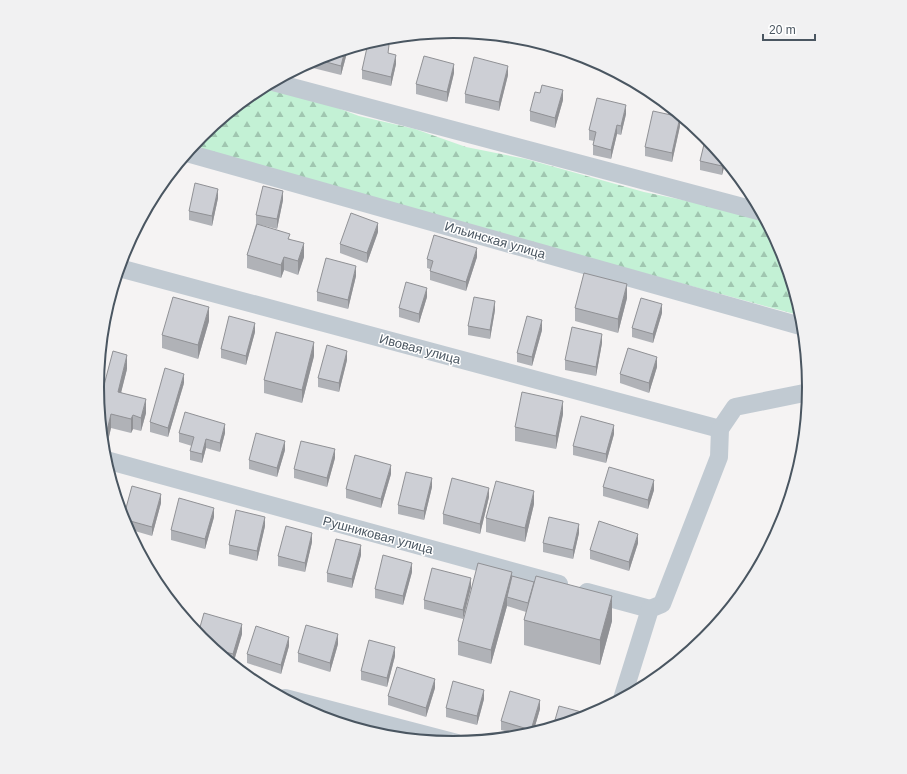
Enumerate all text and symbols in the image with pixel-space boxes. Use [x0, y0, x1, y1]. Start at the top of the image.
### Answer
scale bar [763, 16, 815, 42]
text: 20 m [769, 23, 796, 37]
street label: Ильинская улица [443, 218, 548, 262]
street label: Ивовая улица [378, 331, 463, 367]
street label: Рушниковая улица [321, 513, 435, 557]

